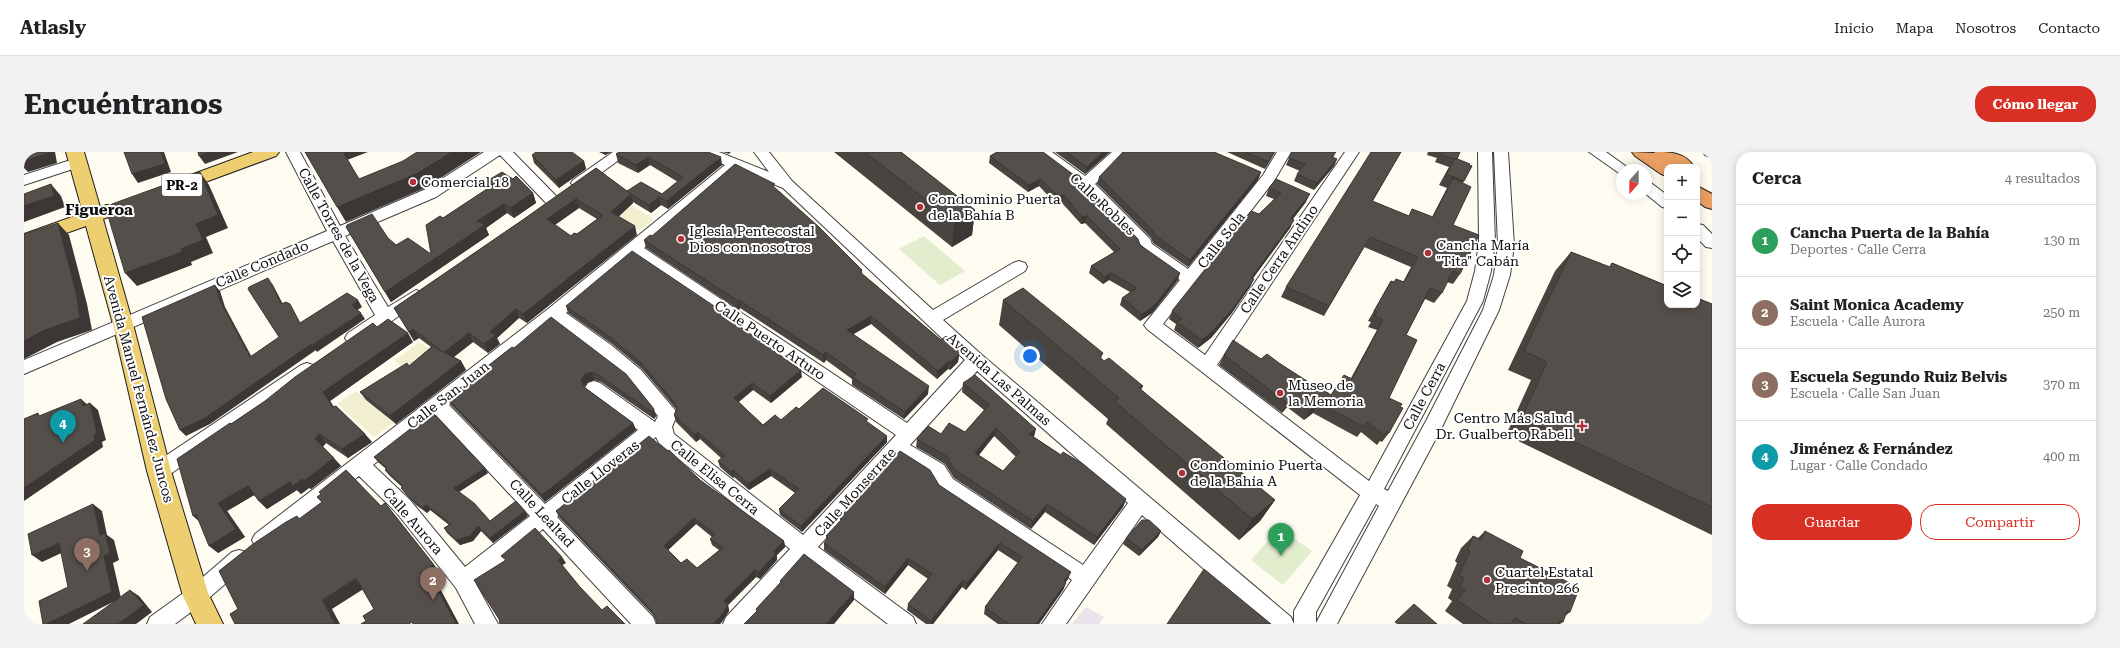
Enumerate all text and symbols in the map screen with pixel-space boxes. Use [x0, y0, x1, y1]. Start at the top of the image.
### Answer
text: Atlasly [20, 16, 86, 39]
text: Inicio [1834, 20, 1874, 36]
text: Mapa [1896, 20, 1933, 36]
text: Nosotros [1955, 20, 2016, 36]
text: Contacto [2038, 20, 2100, 36]
button: Cómo llegar [1975, 86, 2096, 122]
text: Encuéntranos [24, 88, 222, 121]
north arrow [1616, 164, 1652, 200]
map controls [1664, 164, 1700, 308]
button: + [1664, 164, 1700, 200]
street label: Calle Torres de la Vega [295, 165, 383, 305]
text: Cerca [1752, 168, 1802, 188]
street label: Calle Robles [1067, 170, 1139, 238]
text: 4 resultados [2005, 171, 2080, 186]
road number: PR-2 [162, 174, 202, 196]
place label: Comercial 18 [421, 174, 509, 190]
marker: Comercial 18 [408, 177, 418, 187]
place label: Condominio Puerta de la Bahía B [928, 191, 1061, 223]
button: − [1664, 200, 1700, 236]
district label: Figueroa [65, 201, 133, 219]
marker: Condominio Puerta de la Bahía B [915, 202, 925, 212]
street label: Calle Cerra Andino [1237, 202, 1321, 316]
street label: Calle Sola [1194, 208, 1248, 271]
place label: Iglesia Pentecostal Dios con nosotros [689, 223, 816, 255]
text: Cancha Puerta de la Bahía [1790, 224, 1989, 242]
text: 1 [1761, 233, 1769, 248]
text: 130 m [2043, 233, 2080, 248]
marker: Iglesia Pentecostal Dios con nosotros [676, 234, 686, 244]
button: locate [1664, 236, 1700, 272]
street label: Calle Condado [213, 237, 311, 291]
place label: Cancha María "Tita" Cabán [1436, 237, 1530, 269]
text: Deportes · Calle Cerra [1790, 242, 1926, 257]
marker: Cancha María "Tita" Cabán [1423, 248, 1433, 258]
button: layers [1664, 272, 1700, 308]
street label: Avenida Manuel Fernández Juncos [101, 274, 177, 505]
text: Saint Monica Academy [1790, 296, 1964, 314]
street label: Calle Puerto Arturo [712, 297, 828, 383]
text: 2 [1761, 305, 1769, 320]
text: 250 m [2043, 305, 2080, 320]
text: Escuela · Calle Aurora [1790, 314, 1925, 329]
street label: Avenida Las Palmas [944, 329, 1055, 429]
your location [1020, 346, 1040, 366]
street label: Calle San Juan [404, 358, 492, 432]
street label: Calle Cerra [1400, 359, 1449, 433]
text: Escuela Segundo Ruiz Belvis [1790, 368, 2007, 386]
place label: Museo de la Memoria [1288, 377, 1364, 409]
text: 3 [1761, 377, 1769, 392]
text: 370 m [2043, 377, 2080, 392]
text: Escuela · Calle San Juan [1790, 386, 1940, 401]
marker: Museo de la Memoria [1275, 388, 1285, 398]
pin: 4 [50, 410, 76, 443]
place label: Centro Más Salud Dr. Gualberto Rabell [1436, 410, 1574, 442]
marker: Centro Más Salud Dr. Gualberto Rabell [1576, 420, 1588, 432]
street label: Calle Lloveras [558, 436, 642, 507]
street label: Calle Elisa Cerra [667, 436, 763, 518]
text: Jiménez & Fernández [1790, 440, 1953, 458]
street label: Calle Monserrate [811, 444, 899, 540]
text: 4 [1761, 449, 1769, 464]
text: 400 m [2043, 449, 2080, 464]
place label: Condominio Puerta de la Bahía A [1190, 457, 1323, 489]
text: Lugar · Calle Condado [1790, 458, 1928, 473]
marker: Condominio Puerta de la Bahía A [1177, 468, 1187, 478]
street label: Calle Lealtad [506, 476, 578, 550]
street label: Calle Aurora [380, 484, 447, 558]
button: Guardar [1752, 504, 1912, 540]
button: Compartir [1920, 504, 2080, 540]
pin: 1 [1268, 523, 1294, 556]
pin: 3 [74, 538, 100, 571]
place label: Cuartel Estatal Precinto 266 [1495, 564, 1594, 596]
pin: 2 [420, 567, 446, 600]
marker: Cuartel Estatal Precinto 266 [1482, 575, 1492, 585]

